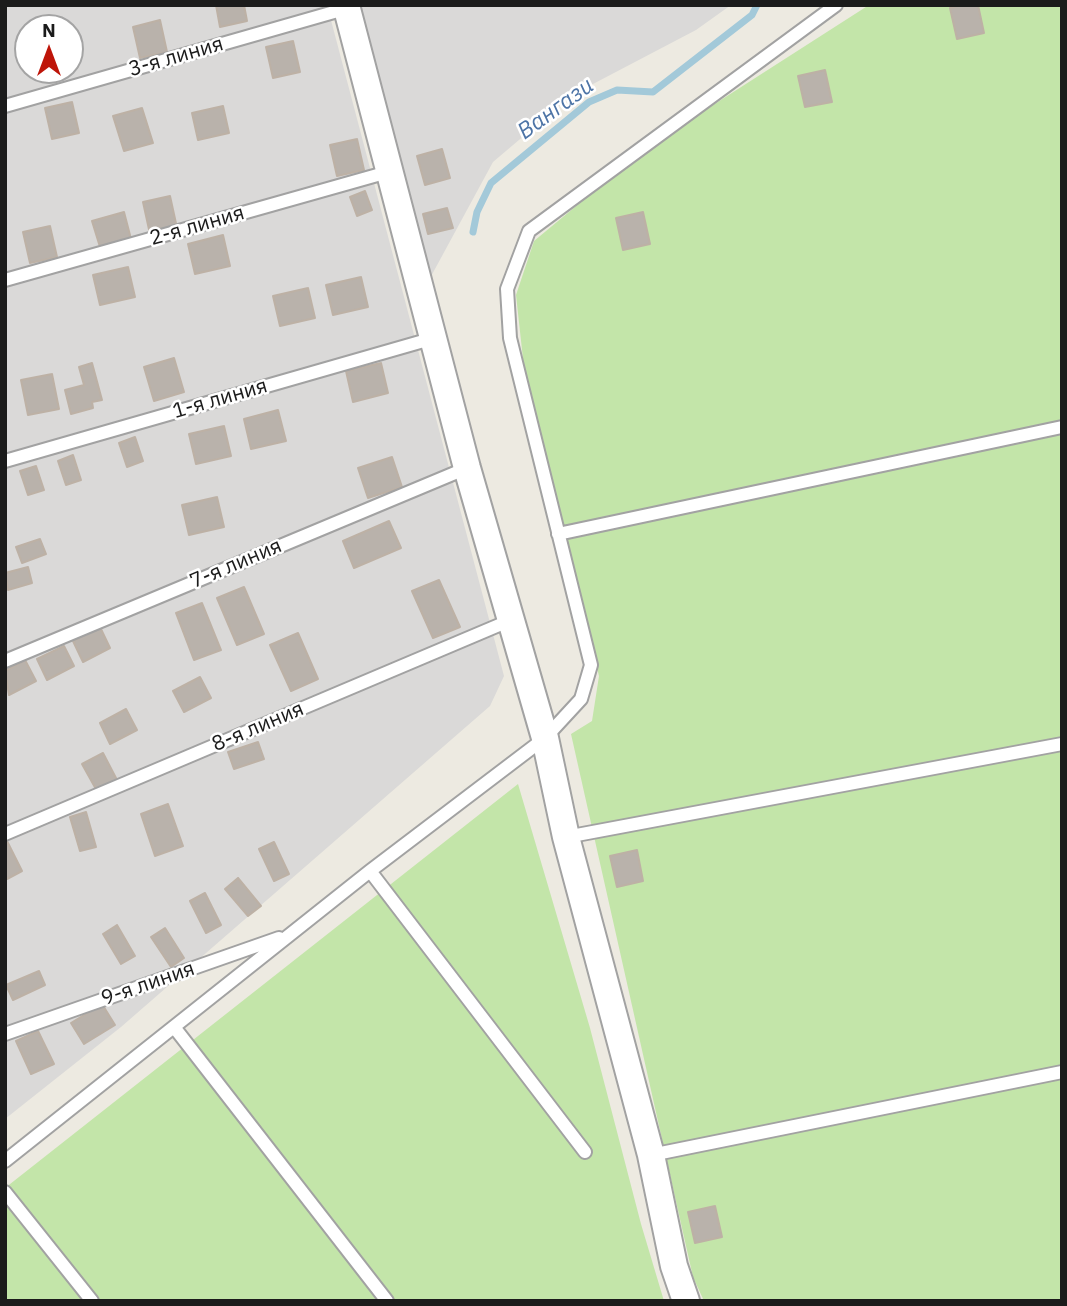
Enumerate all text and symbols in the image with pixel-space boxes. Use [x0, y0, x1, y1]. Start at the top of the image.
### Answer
north arrow [14, 14, 84, 84]
text: N [42, 18, 56, 42]
street label: 3-я линия [126, 31, 226, 83]
water label: Вангази [513, 72, 599, 146]
street label: 2-я линия [147, 200, 247, 252]
street label: 1-я линия [170, 373, 270, 425]
street label: 7-я линия [186, 533, 286, 595]
street label: 8-я линия [208, 696, 308, 758]
street label: 9-я линия [98, 956, 198, 1012]

